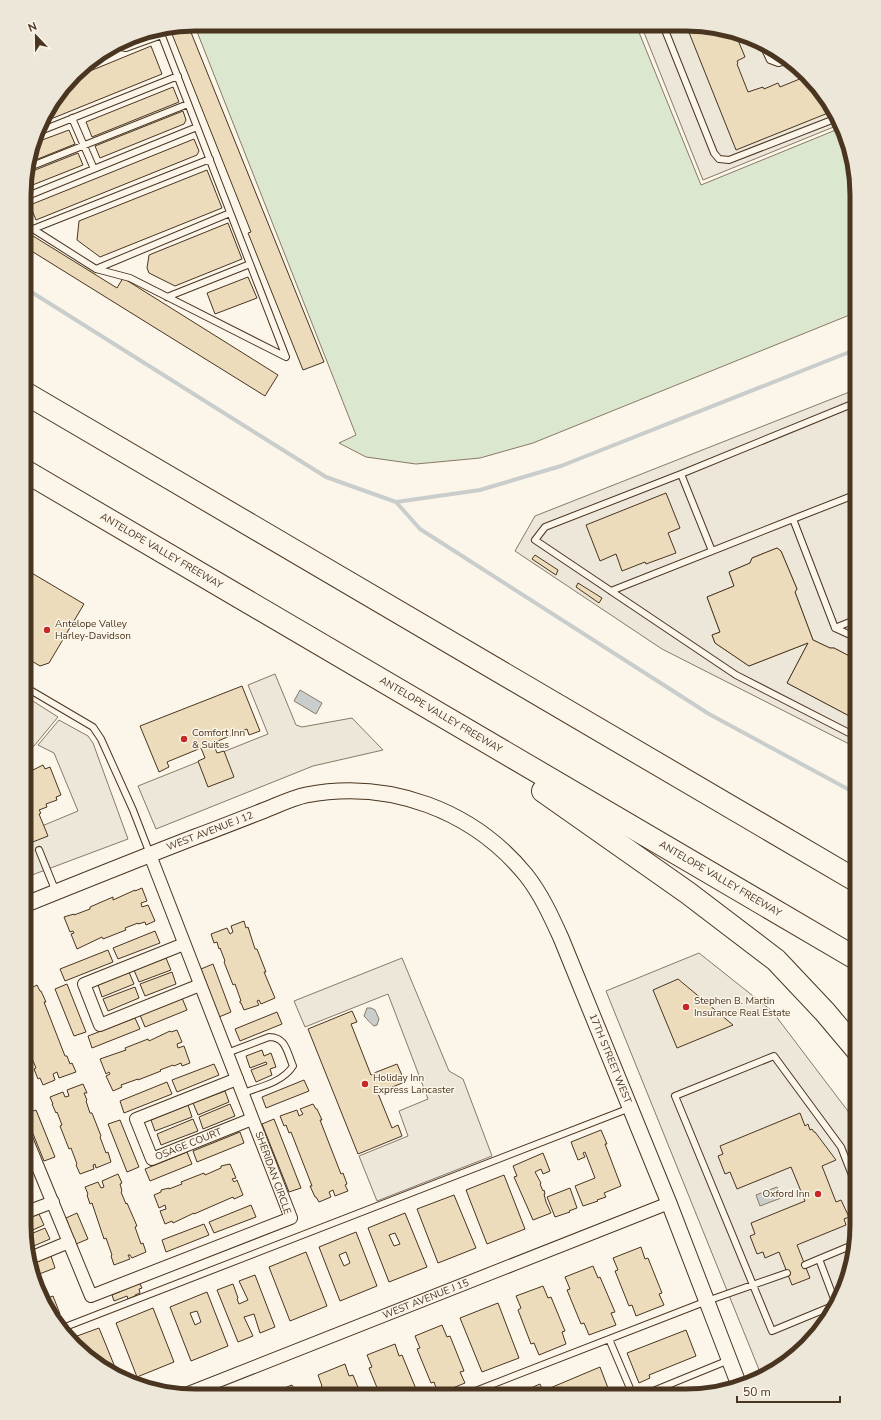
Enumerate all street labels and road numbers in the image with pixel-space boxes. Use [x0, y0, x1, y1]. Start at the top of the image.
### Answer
street label: ANTELOPE VALLEY FREEWAY [97, 510, 226, 593]
street label: ANTELOPE VALLEY FREEWAY [377, 673, 505, 757]
street label: WEST AVENUE J 12 [165, 808, 255, 854]
street label: ANTELOPE VALLEY FREEWAY [656, 837, 785, 921]
street label: 17TH STREET WEST [586, 1012, 635, 1106]
street label: OSAGE COURT [153, 1125, 224, 1164]
street label: SHERIDAN CIRCLE [251, 1130, 295, 1217]
street label: WEST AVENUE J 15 [380, 1276, 471, 1322]

